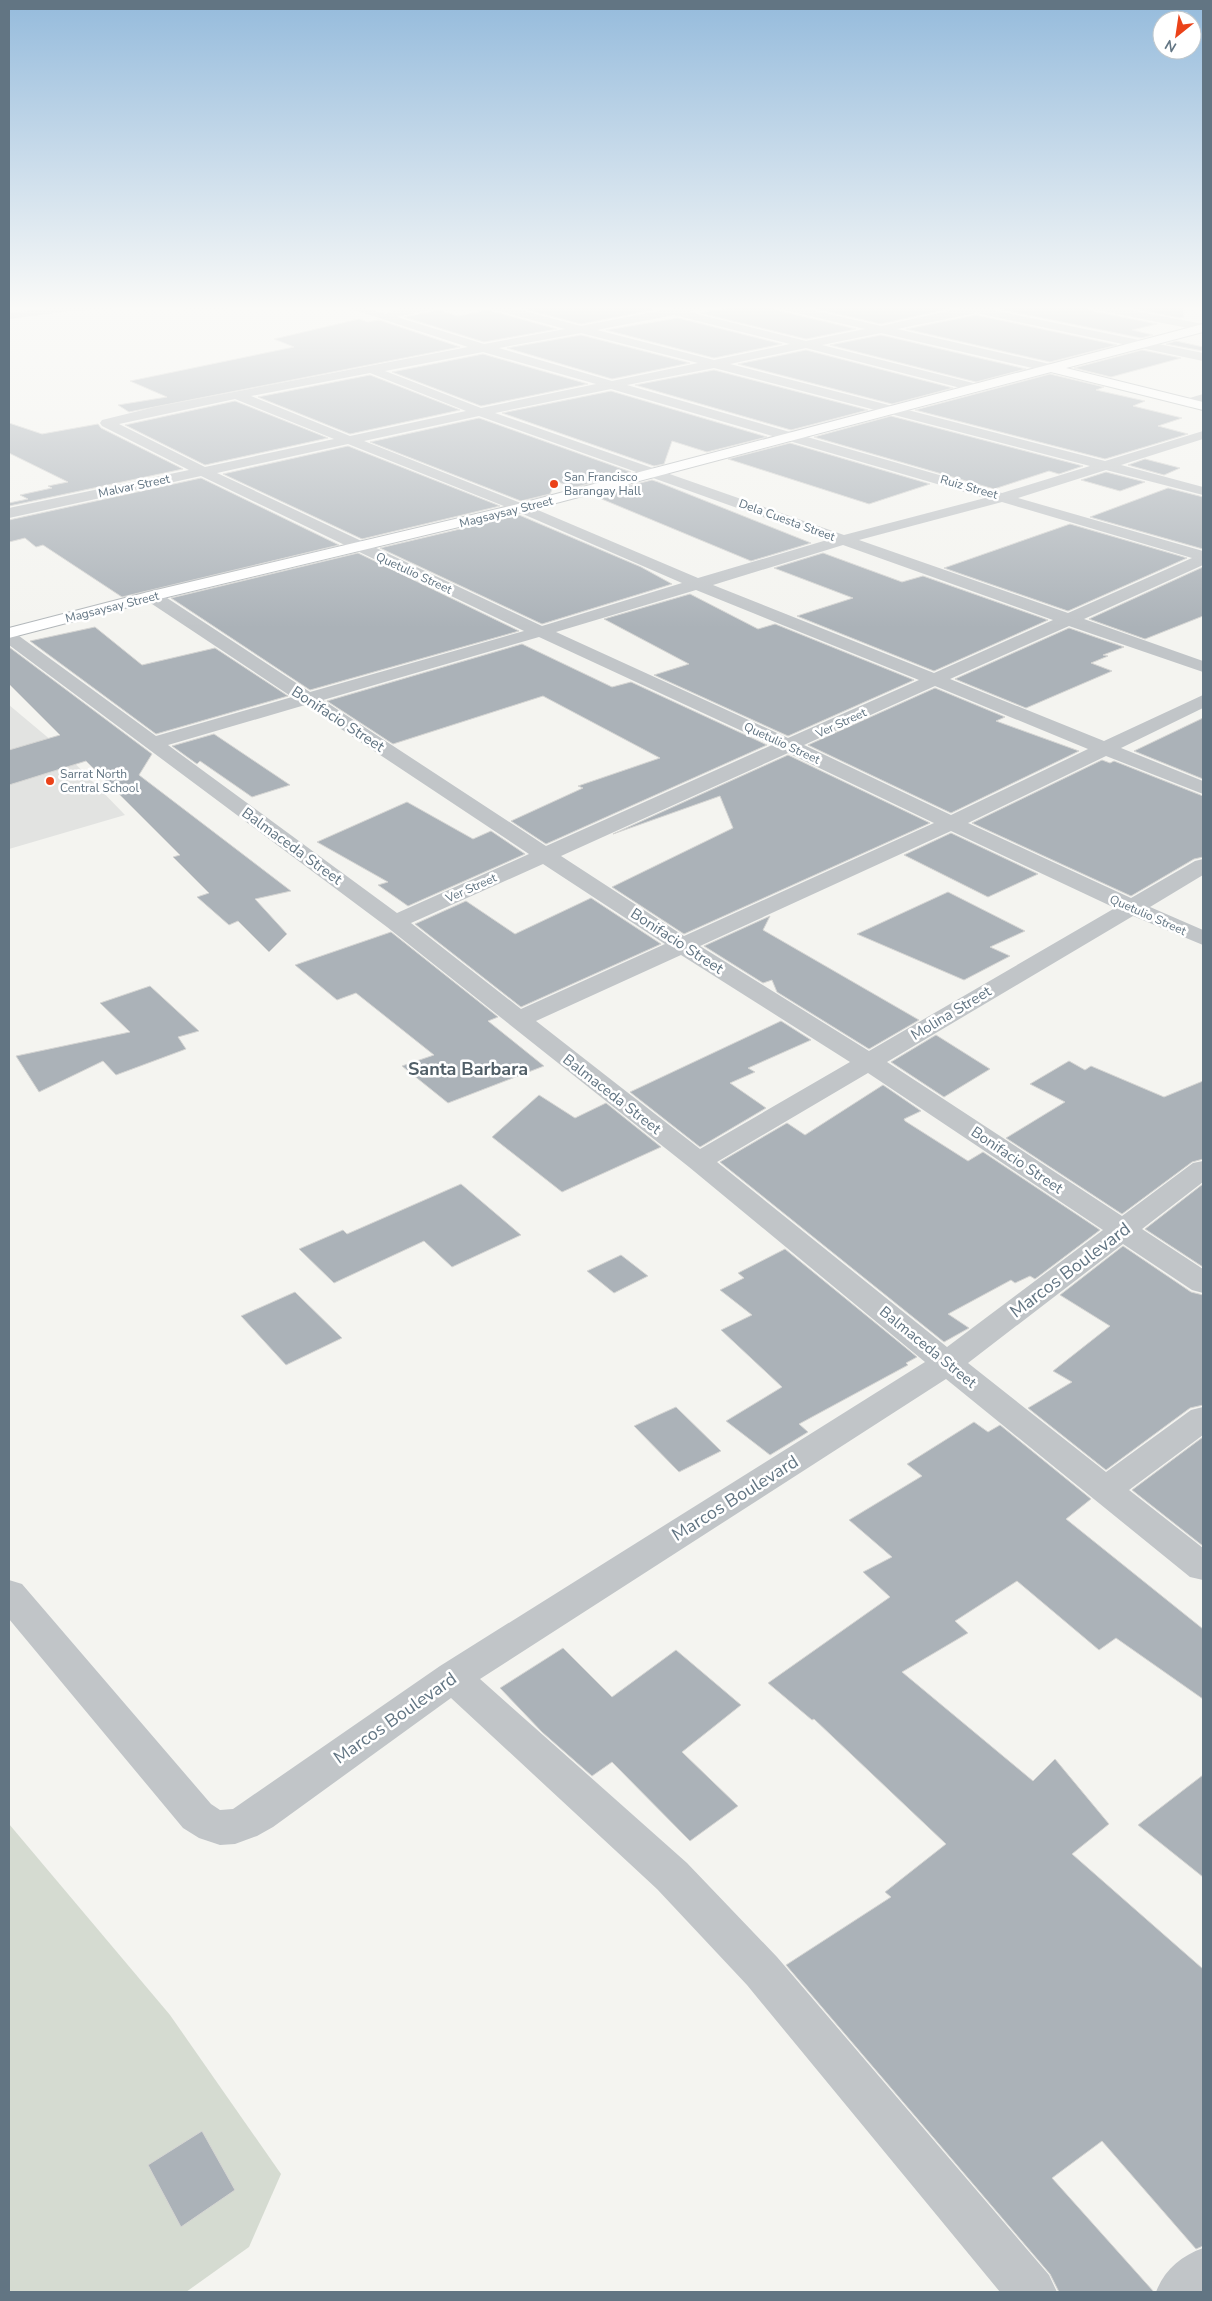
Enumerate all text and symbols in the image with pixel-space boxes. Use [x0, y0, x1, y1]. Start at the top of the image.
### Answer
north arrow [1152, 10, 1202, 60]
text: N [1161, 35, 1180, 57]
place label: San Francisco Barangay Hall [564, 469, 642, 499]
street label: Malvar Street [97, 470, 172, 501]
street label: Ruiz Street [938, 471, 1000, 503]
marker: San Francisco Barangay Hall [548, 478, 560, 490]
street label: Magsaysay Street [458, 492, 555, 531]
street label: Dela Cuesta Street [737, 495, 838, 545]
street label: Quetulio Street [373, 548, 455, 598]
street label: Magsaysay Street [64, 587, 161, 626]
street label: Bonifacio Street [288, 682, 389, 757]
street label: Ver Street [812, 704, 870, 742]
street label: Quetulio Street [741, 718, 823, 768]
place label: Sarrat North Central School [60, 766, 139, 796]
marker: Sarrat North Central School [44, 775, 56, 787]
street label: Balmaceda Street [238, 803, 347, 890]
street label: Ver Street [442, 869, 500, 907]
street label: Quetulio Street [1107, 891, 1189, 939]
street label: Bonifacio Street [627, 904, 728, 979]
street label: Molina Street [907, 981, 996, 1045]
street label: Balmaceda Street [559, 1049, 666, 1139]
district label: Santa Barbara [408, 1057, 528, 1081]
street label: Bonifacio Street [967, 1122, 1068, 1199]
street label: Marcos Boulevard [1005, 1217, 1135, 1323]
street label: Balmaceda Street [875, 1302, 981, 1393]
street label: Marcos Boulevard [667, 1449, 803, 1547]
street label: Marcos Boulevard [329, 1667, 461, 1769]

